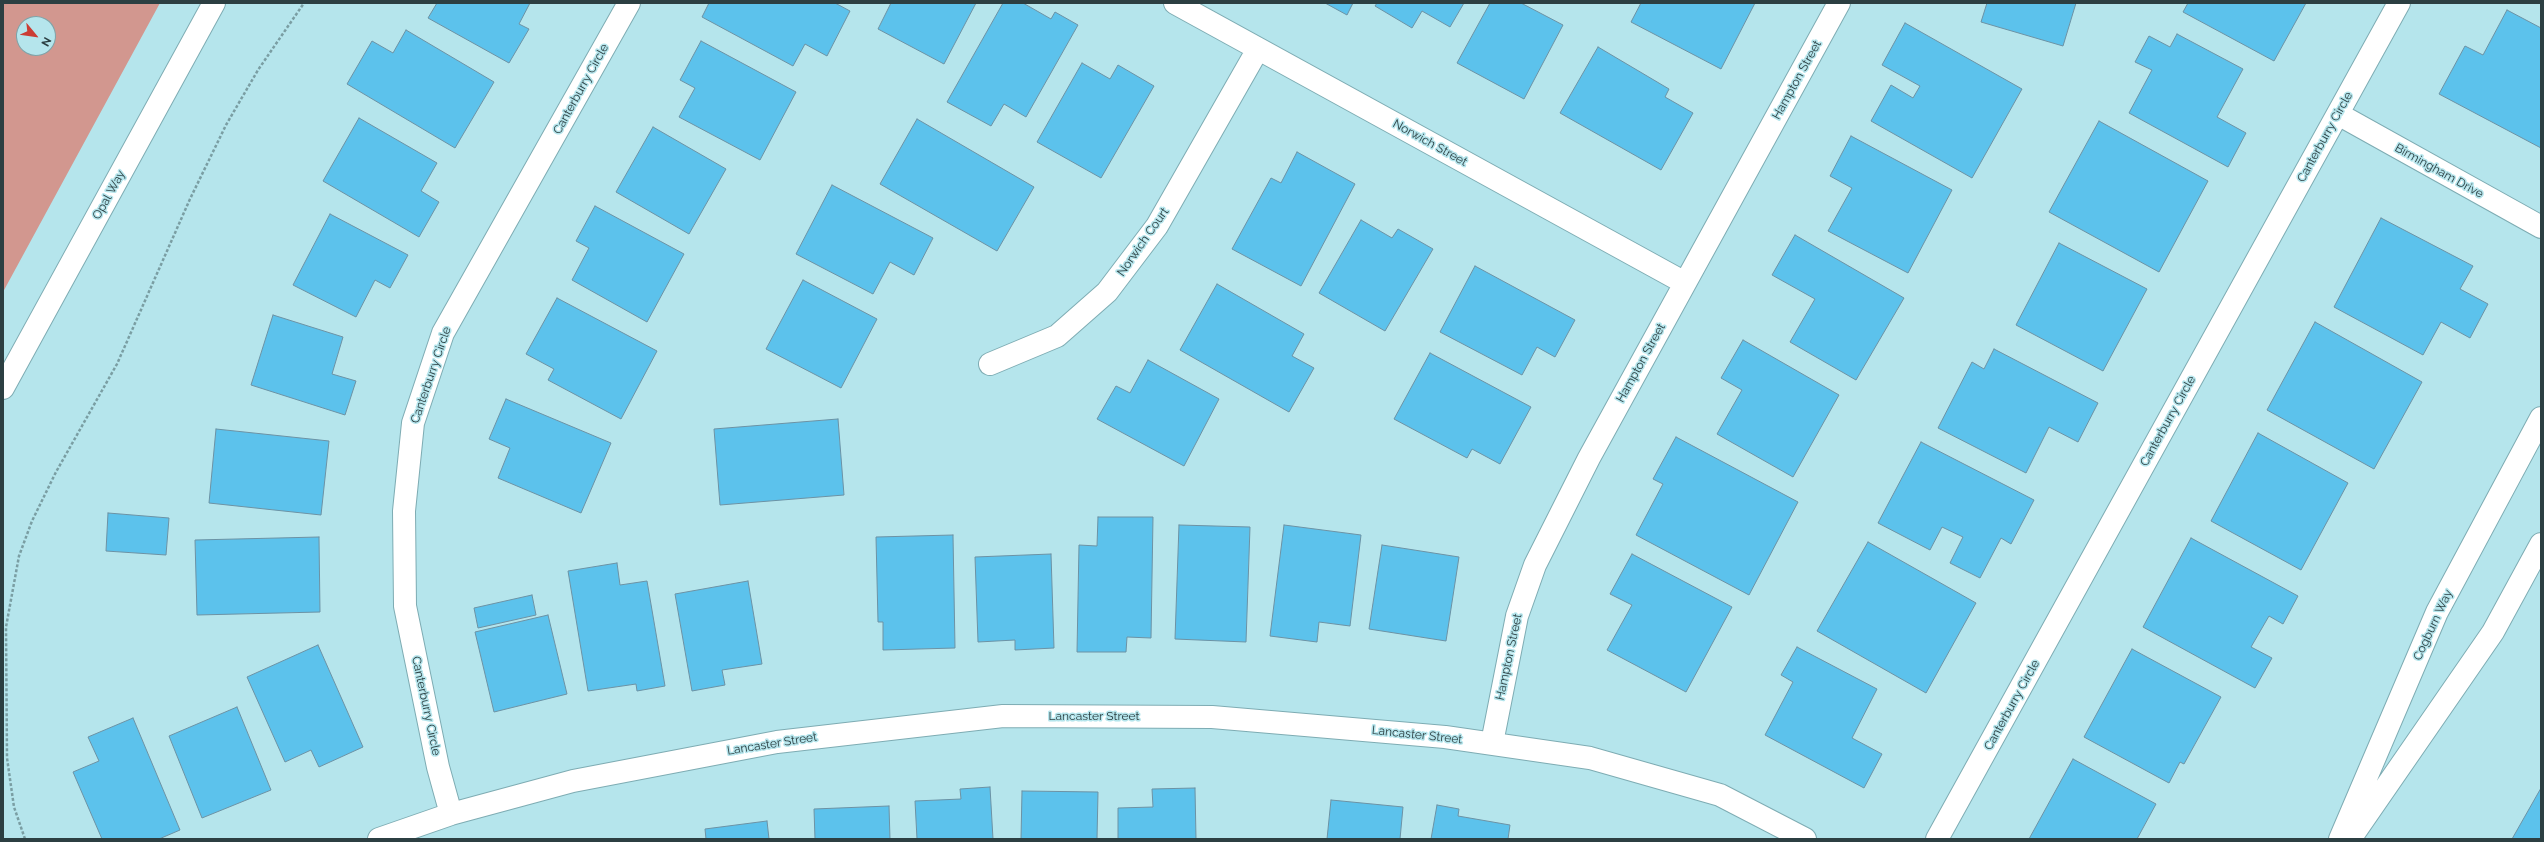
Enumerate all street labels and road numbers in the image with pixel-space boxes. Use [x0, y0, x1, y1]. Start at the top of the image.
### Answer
street label: Hampton Street [1769, 38, 1825, 122]
street label: Canterburry Circle [550, 41, 612, 137]
street label: Canterburry Circle [2294, 89, 2356, 185]
street label: Norwich Street [1390, 117, 1470, 169]
street label: Birmingham Drive [2392, 141, 2486, 201]
street label: Opal Way [90, 168, 128, 222]
street label: Norwich Court [1114, 205, 1172, 279]
street label: Hampton Street [1613, 321, 1669, 405]
street label: Canterburry Circle [408, 325, 454, 425]
street label: Canterburry Circle [2137, 373, 2199, 469]
street label: Cogburn Way [2410, 587, 2456, 663]
street label: Hampton Street [1493, 612, 1525, 702]
street label: Canterburry Circle [408, 655, 444, 757]
street label: Canterburry Circle [1981, 657, 2043, 753]
street label: Lancaster Street [1049, 709, 1139, 723]
street label: Lancaster Street [1371, 723, 1463, 747]
street label: Lancaster Street [726, 730, 818, 758]

